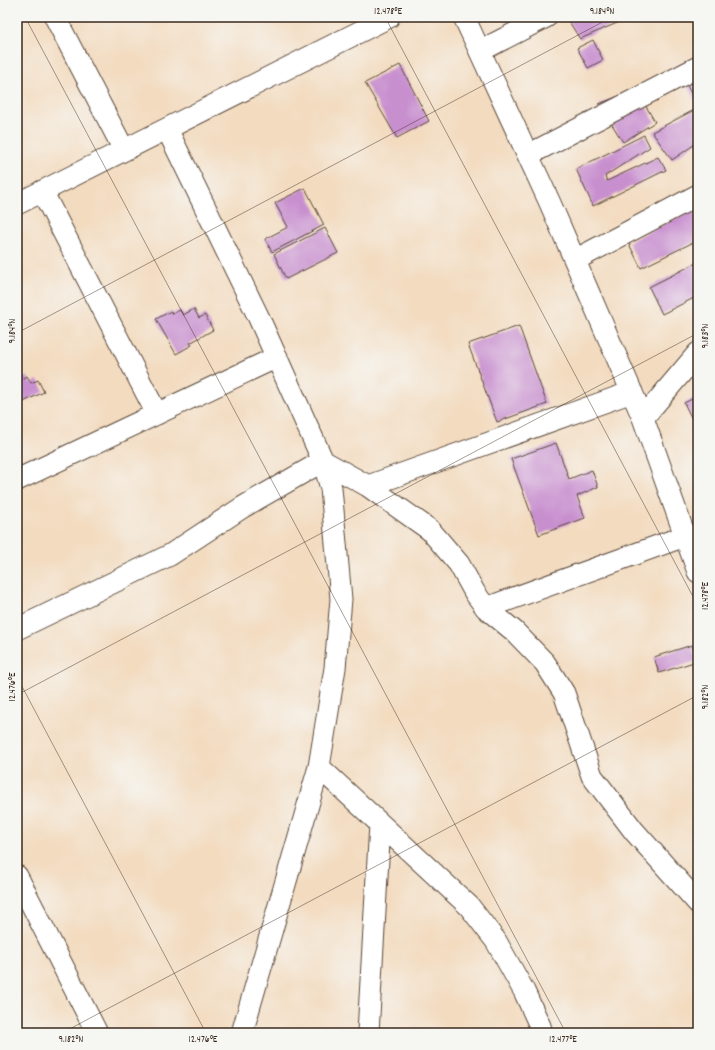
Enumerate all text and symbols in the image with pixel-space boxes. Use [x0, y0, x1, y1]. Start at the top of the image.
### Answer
text: 12.478°E [374, 5, 402, 19]
text: 9.184°N [590, 5, 614, 19]
text: 9.184°N [6, 319, 20, 343]
text: 9.183°N [699, 323, 713, 349]
text: 12.478°E [699, 582, 713, 610]
text: 12.476°E [6, 672, 20, 701]
text: 9.182°N [699, 684, 713, 709]
text: 9.182°N [59, 1033, 84, 1047]
text: 12.476°E [189, 1033, 218, 1047]
text: 12.477°E [549, 1033, 577, 1047]

